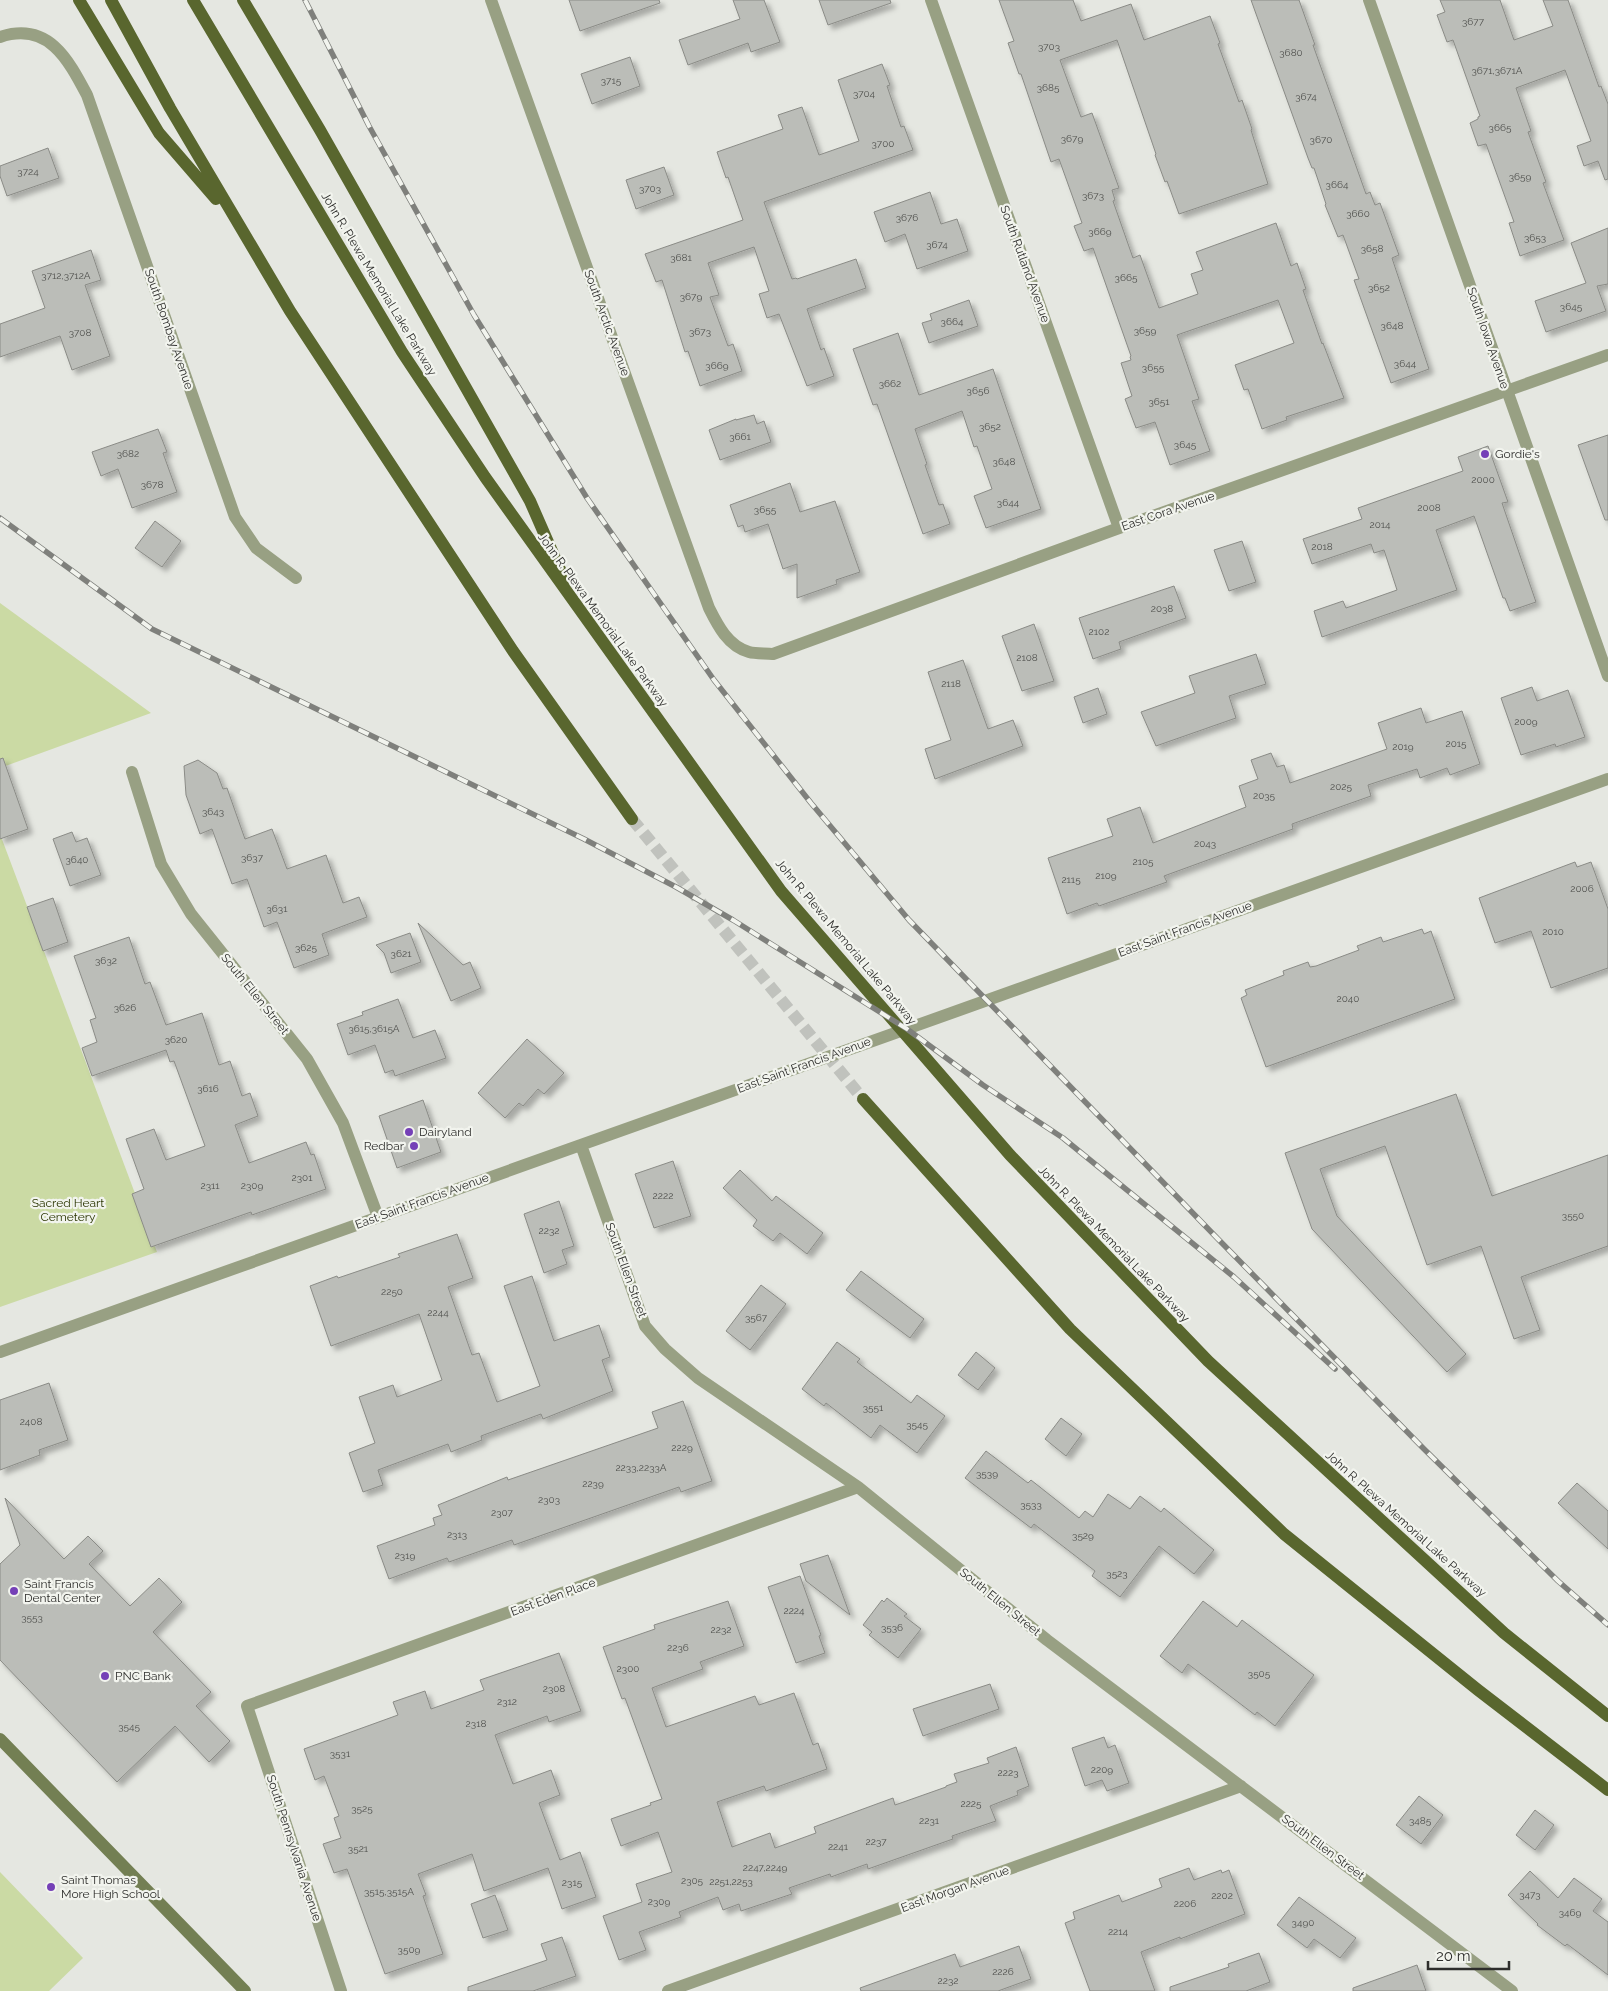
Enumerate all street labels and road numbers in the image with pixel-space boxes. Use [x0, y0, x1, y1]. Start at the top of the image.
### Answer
street label: John R. Plewa Memorial Lake Parkway [319, 190, 440, 379]
street label: South Rutland Avenue [997, 204, 1053, 324]
street label: South Bombay Avenue [142, 267, 196, 391]
street label: South Arctic Avenue [581, 268, 633, 378]
street label: South Iowa Avenue [1464, 285, 1512, 391]
street label: East Cora Avenue [1120, 488, 1216, 534]
street label: John R. Plewa Memorial Lake Parkway [535, 530, 671, 710]
street label: John R. Plewa Memorial Lake Parkway [773, 857, 920, 1028]
street label: East Saint Francis Avenue [1116, 898, 1254, 960]
street label: South Ellen Street [218, 951, 292, 1037]
street label: East Saint Francis Avenue [735, 1034, 873, 1096]
street label: John R. Plewa Memorial Lake Parkway [1036, 1163, 1193, 1325]
street label: East Saint Francis Avenue [353, 1170, 491, 1232]
street label: South Ellen Street [602, 1221, 650, 1319]
street label: John R. Plewa Memorial Lake Parkway [1323, 1448, 1490, 1600]
street label: South Ellen Street [957, 1565, 1043, 1639]
street label: East Eden Place [509, 1575, 597, 1619]
street label: South Pennsylvania Avenue [264, 1773, 324, 1923]
street label: South Ellen Street [1279, 1811, 1367, 1883]
street label: East Morgan Avenue [899, 1863, 1011, 1915]

